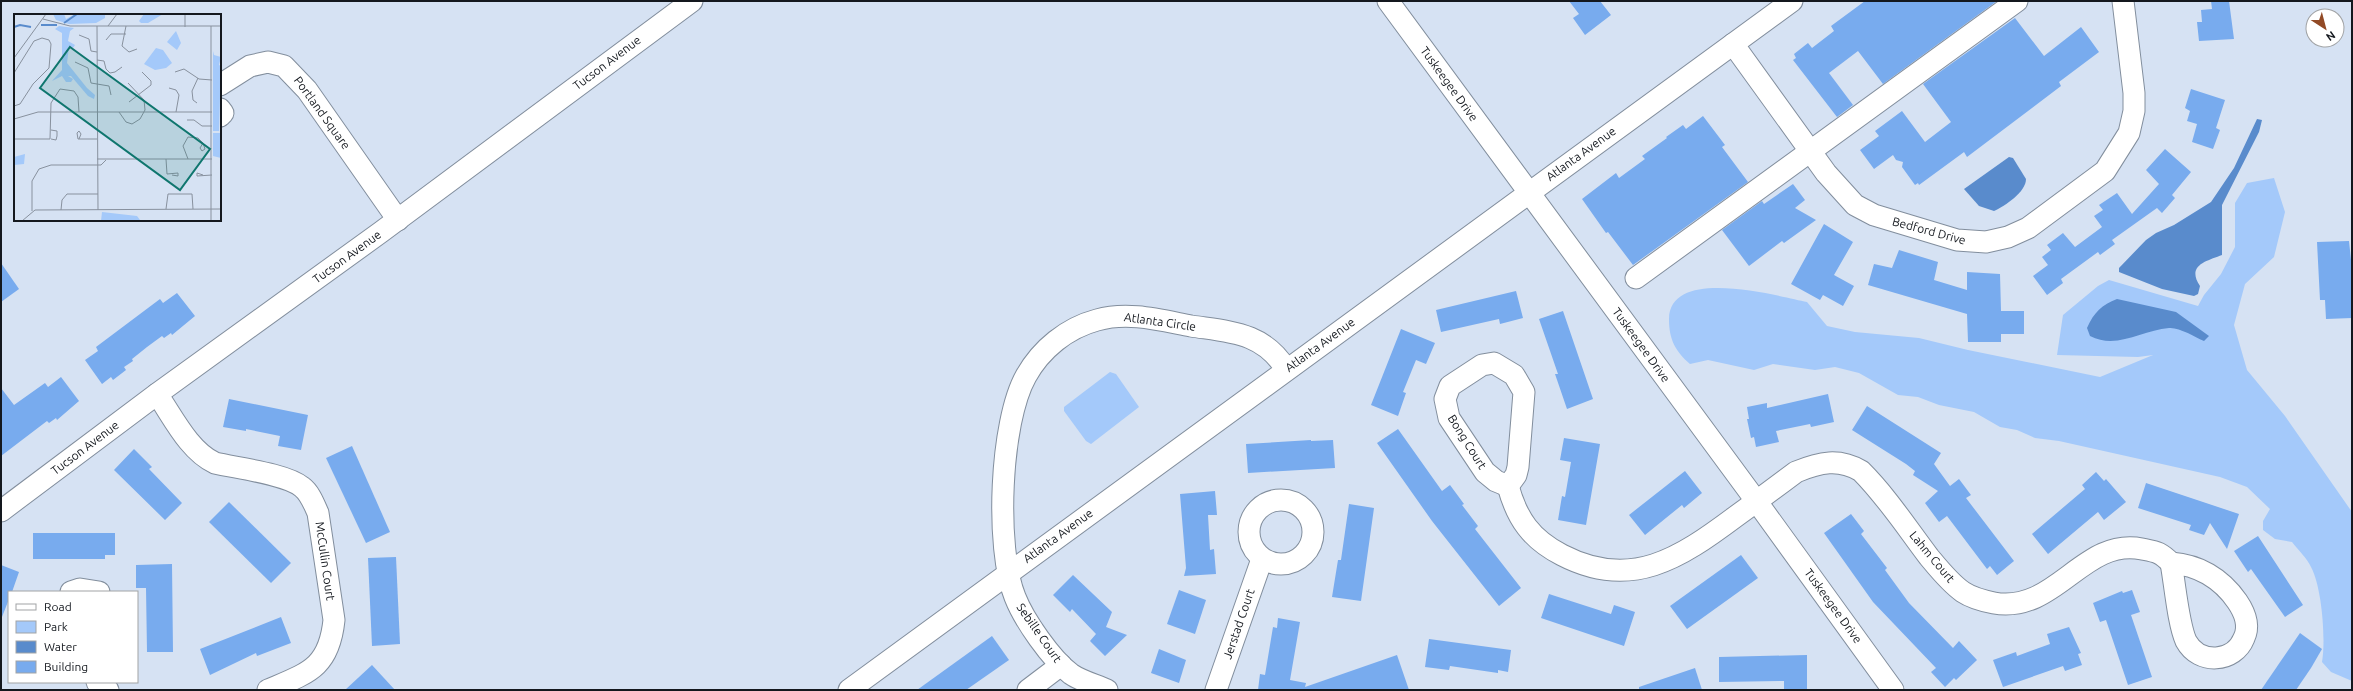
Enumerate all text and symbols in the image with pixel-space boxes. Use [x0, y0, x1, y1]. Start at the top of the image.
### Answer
north arrow [2305, 8, 2345, 48]
inset map [14, 14, 221, 221]
text: N [2324, 29, 2338, 43]
street label: Tucson Avenue [570, 33, 643, 92]
street label: Tuskeegee Drive [1418, 44, 1481, 123]
street label: Portland Square [292, 74, 353, 152]
street label: Atlanta Avenue [1543, 124, 1618, 183]
street label: Bedford Drive [1891, 214, 1967, 247]
street label: Tucson Avenue [310, 228, 383, 286]
street label: Tuskeegee Drive [1610, 305, 1673, 384]
street label: Atlanta Circle [1123, 310, 1197, 333]
street label: Atlanta Avenue [1282, 315, 1357, 374]
street label: Bong Court [1446, 412, 1489, 472]
street label: Tucson Avenue [48, 418, 121, 477]
street label: Atlanta Avenue [1020, 506, 1095, 565]
street label: McCullin Court [314, 521, 337, 601]
street label: Lahm Court [1907, 528, 1958, 585]
street label: Tuskeegee Drive [1802, 566, 1865, 645]
street label: Jerstad Court [1220, 587, 1257, 661]
legend [8, 591, 138, 683]
text: Road [44, 600, 72, 613]
street label: Sebille Court [1014, 601, 1065, 665]
text: Park [44, 620, 68, 633]
text: Water [44, 640, 77, 653]
text: Building [44, 660, 88, 673]

